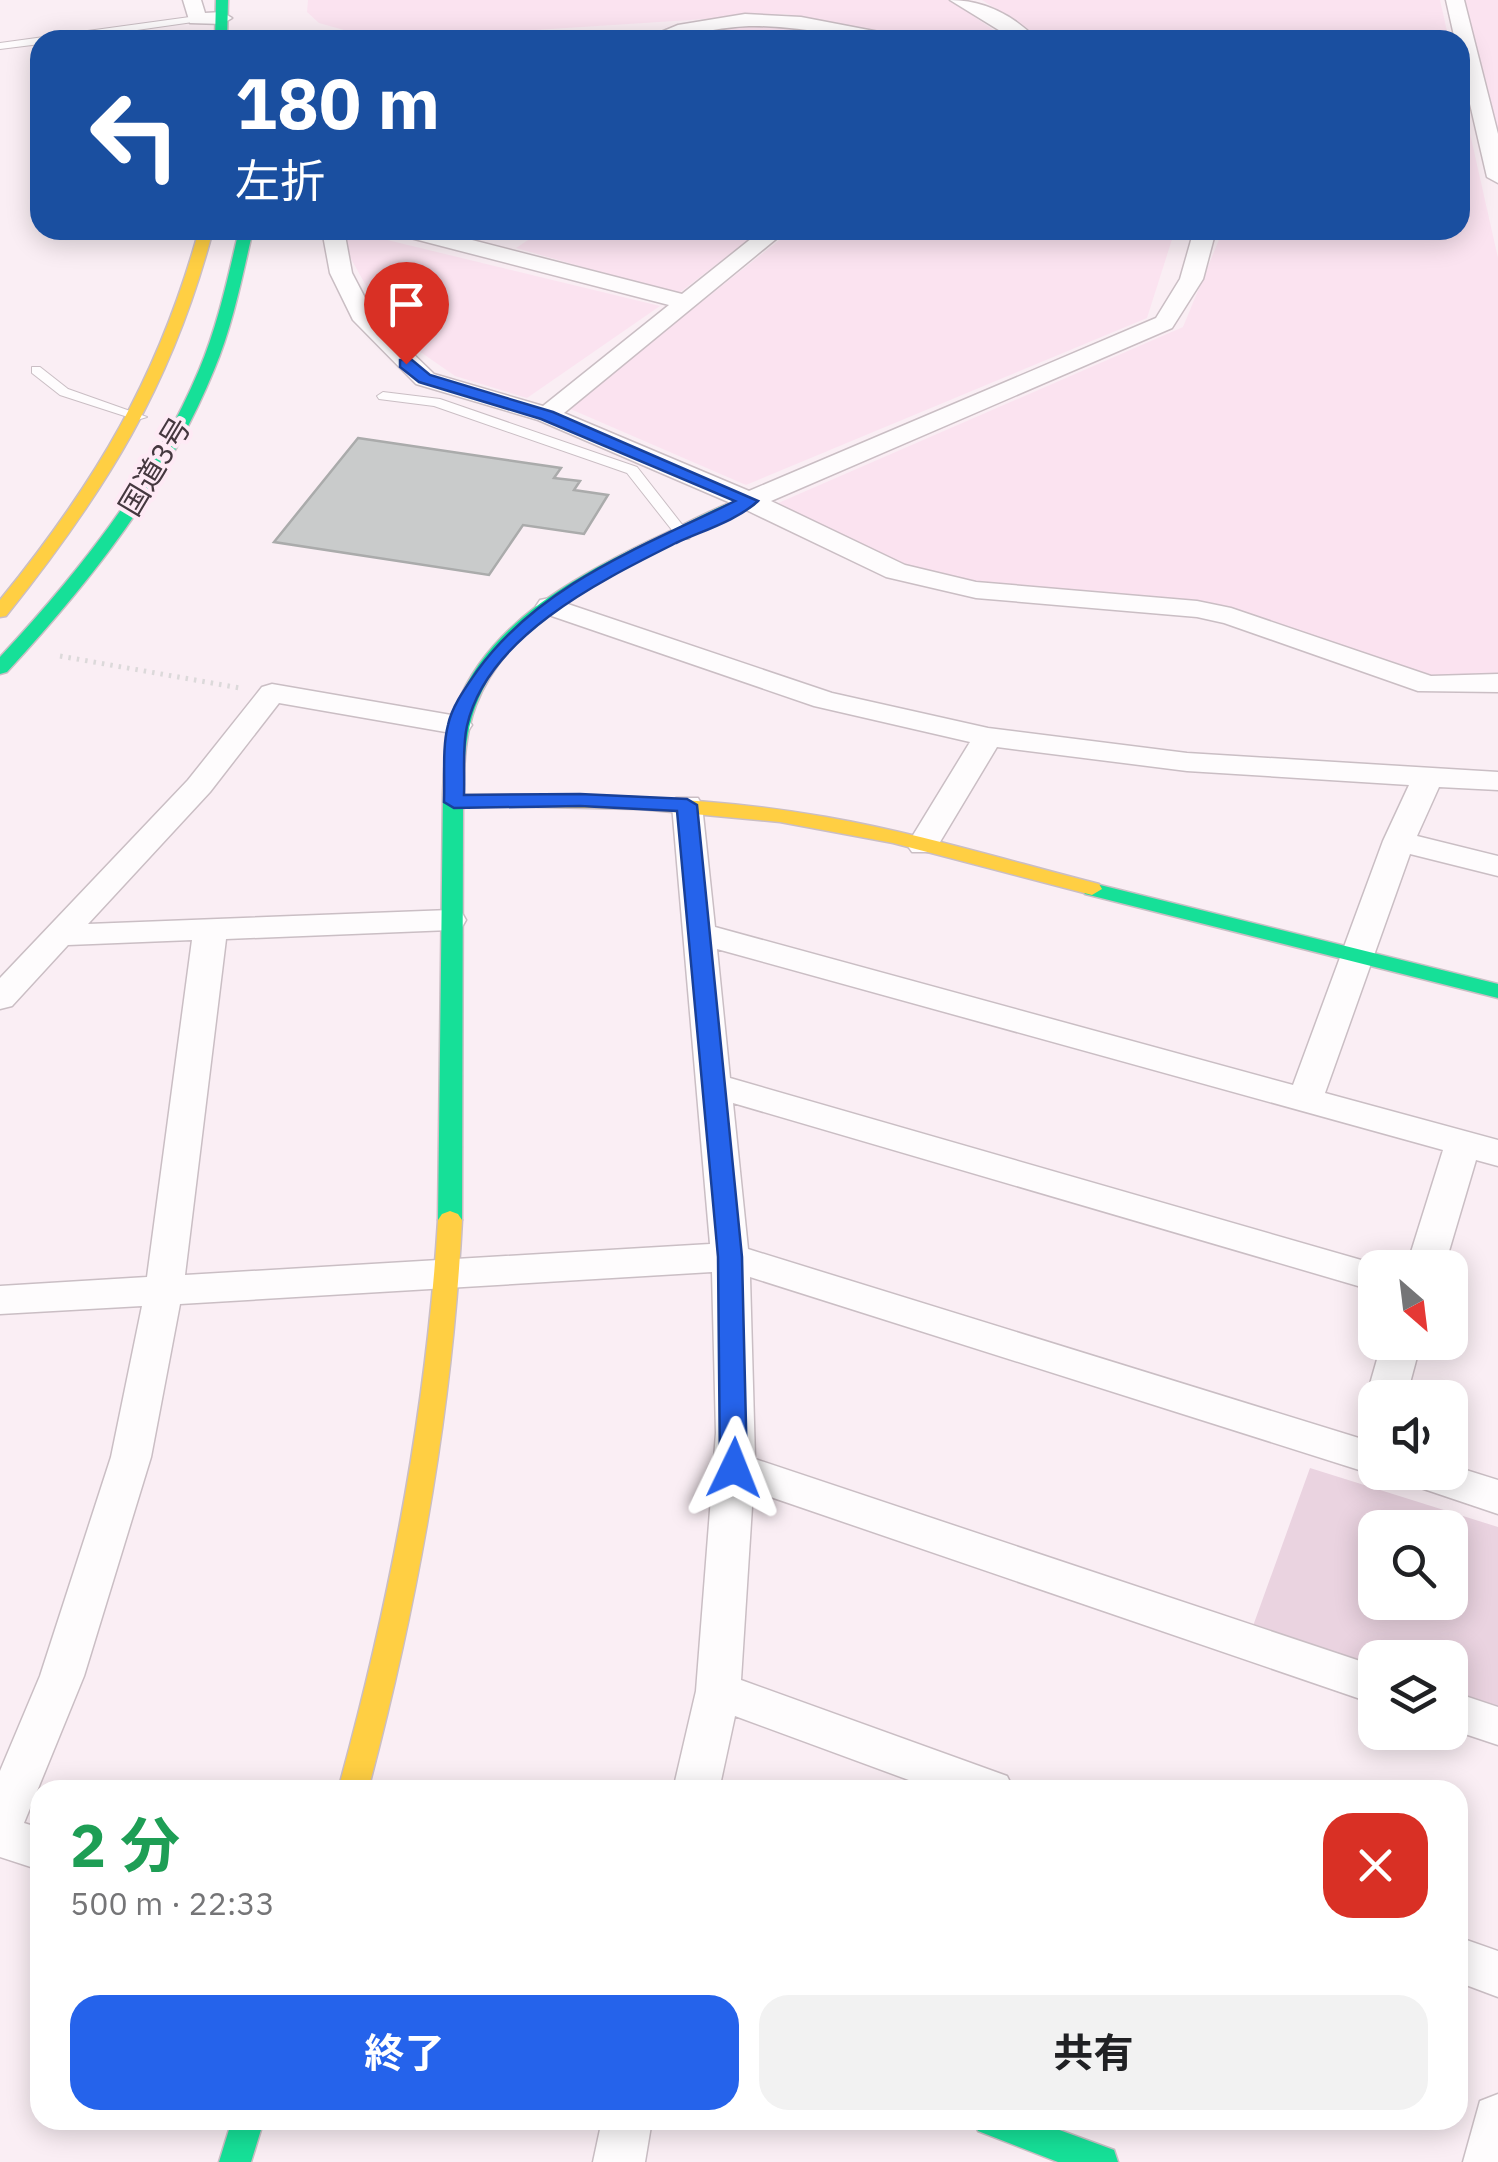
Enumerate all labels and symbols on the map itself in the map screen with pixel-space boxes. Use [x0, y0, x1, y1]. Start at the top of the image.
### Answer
pin [364, 262, 449, 365]
street label: 国道3号 [109, 410, 199, 522]
north arrow [1358, 1250, 1468, 1360]
position arrow [682, 1416, 786, 1520]

